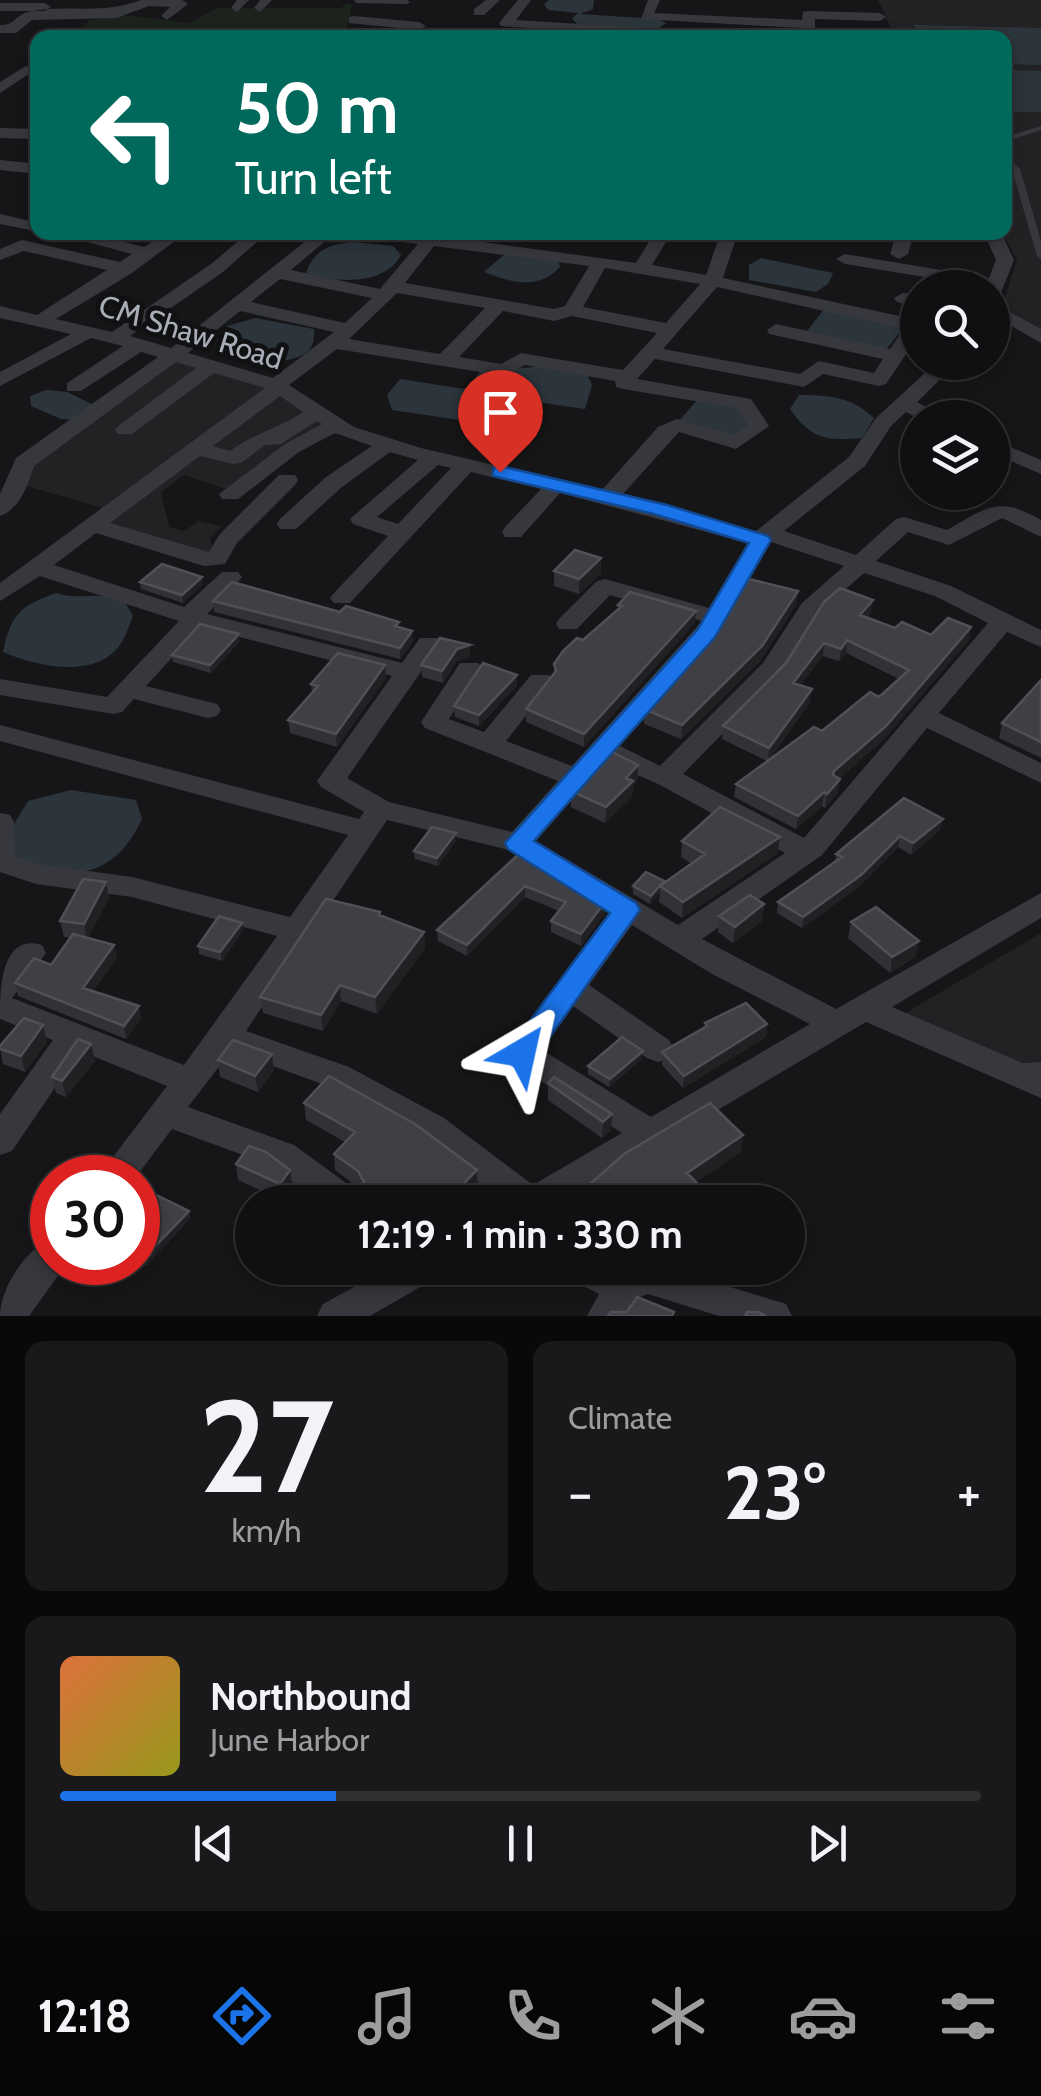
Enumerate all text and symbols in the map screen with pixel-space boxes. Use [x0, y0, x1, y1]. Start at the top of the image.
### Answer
text: 50 m [235, 65, 399, 151]
icon: left [70, 70, 200, 200]
text: Turn left [235, 151, 392, 205]
map controls [900, 270, 1010, 510]
button: search [900, 270, 1010, 380]
street label: CM Shaw Road [94, 286, 288, 378]
pin [458, 370, 543, 473]
icon: arrive [473, 385, 528, 440]
button: layers [900, 400, 1010, 510]
position arrow [470, 1001, 574, 1105]
speed limit sign: 30 [30, 1155, 160, 1285]
text: 12:19 · 1 min · 330 m [358, 1211, 682, 1258]
text: 27 [199, 1367, 334, 1525]
text: Climate [568, 1398, 672, 1437]
text: 23° [724, 1447, 825, 1538]
text: − [568, 1459, 592, 1526]
text: + [957, 1459, 981, 1526]
text: km/h [231, 1511, 302, 1550]
text: Northbound [210, 1673, 412, 1720]
text: June Harbor [210, 1720, 369, 1759]
icon: previous [186, 1816, 241, 1871]
icon: pause [493, 1816, 548, 1871]
icon: next [800, 1816, 855, 1871]
icon: directions [207, 1981, 277, 2051]
icon: music [352, 1981, 422, 2051]
icon: phone [498, 1981, 568, 2051]
icon: climate [643, 1981, 713, 2051]
icon: car [788, 1981, 858, 2051]
icon: filters [933, 1981, 1003, 2051]
text: 12:18 [38, 1989, 132, 2043]

